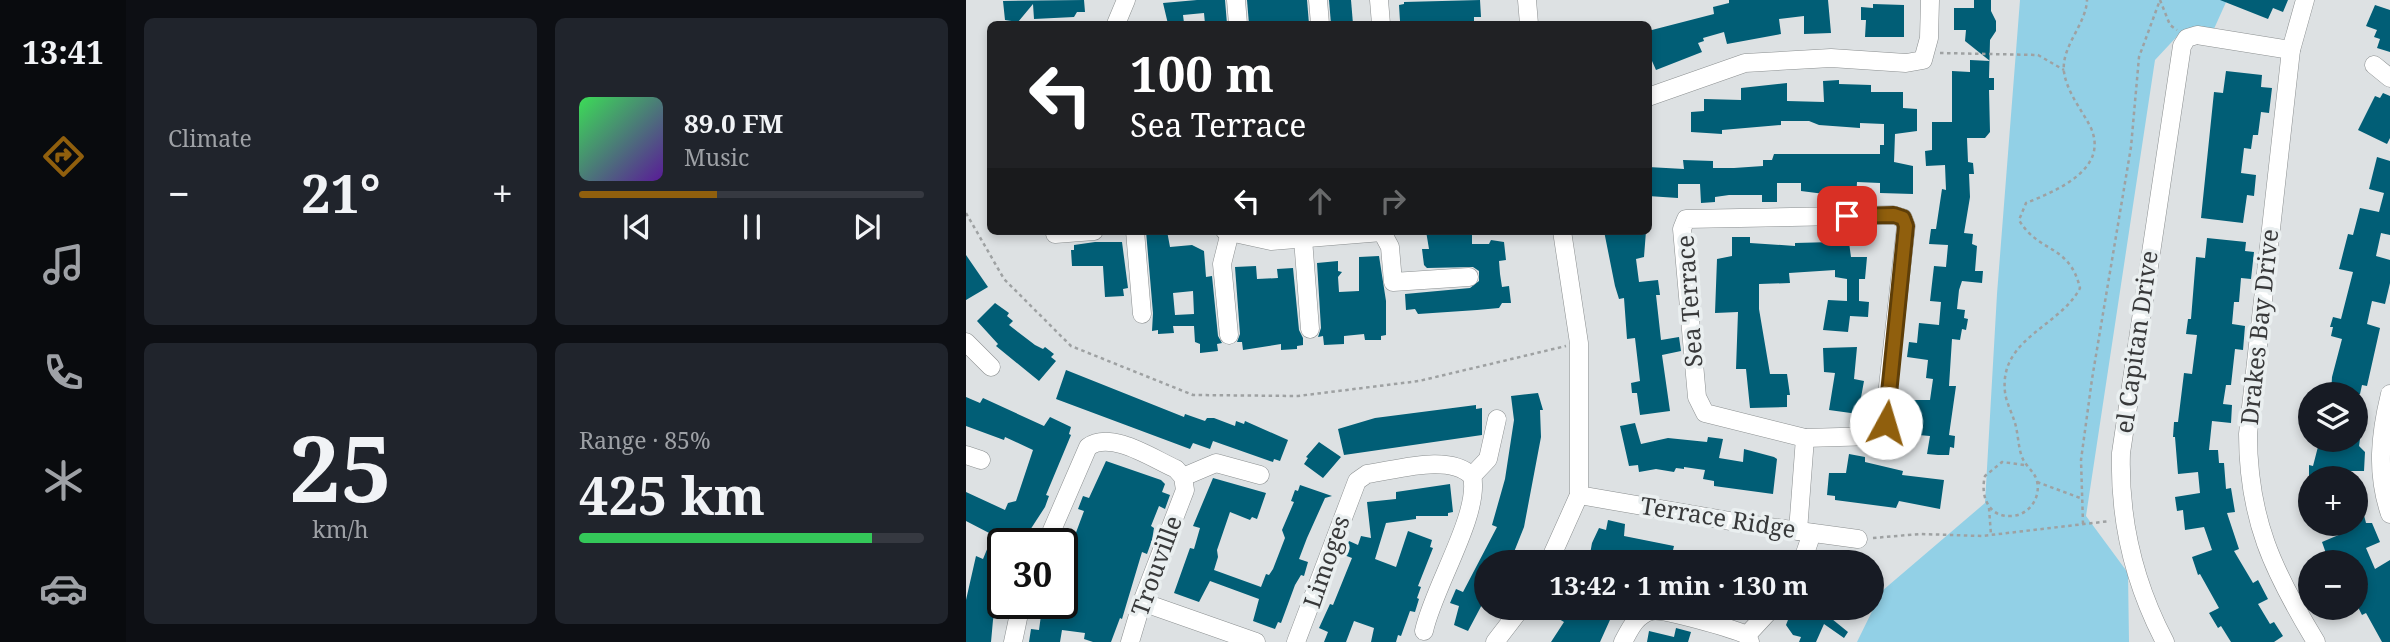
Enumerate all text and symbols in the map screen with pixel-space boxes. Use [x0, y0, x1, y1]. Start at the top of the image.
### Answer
text: 13:41 [22, 30, 104, 73]
text: 100 m [1130, 40, 1274, 106]
icon: left [1015, 49, 1106, 140]
text: Sea Terrace [1130, 103, 1306, 146]
text: 89.0 FM [684, 105, 783, 141]
text: Climate [168, 122, 252, 154]
icon: directions [39, 132, 88, 181]
text: Music [684, 141, 749, 173]
text: 21° [301, 157, 381, 228]
text: − [168, 167, 190, 219]
text: + [492, 167, 513, 219]
icon: left [1228, 182, 1266, 220]
icon: ahead [1301, 182, 1339, 220]
icon: right [1374, 182, 1412, 220]
pin [1817, 186, 1877, 246]
icon: arrive [1828, 197, 1866, 235]
icon: previous [618, 208, 656, 246]
icon: pause [733, 208, 771, 246]
icon: next [848, 208, 886, 246]
street label: Drakes Bay Drive [2232, 227, 2285, 427]
street label: Sea Terrace [1667, 234, 1710, 368]
icon: music [39, 240, 88, 289]
street label: el Capitan Drive [2106, 248, 2165, 435]
icon: phone [39, 348, 88, 397]
map controls [2298, 382, 2368, 620]
button: layers [2298, 382, 2368, 452]
position arrow [1849, 386, 1923, 460]
text: 25 [289, 405, 392, 529]
text: Range · 85% [579, 424, 711, 456]
icon: climate [39, 456, 88, 505]
text: 425 km [579, 459, 765, 530]
button: + [2298, 466, 2368, 536]
street label: Terrace Ridge [1638, 488, 1798, 545]
street label: Trouville [1122, 511, 1189, 620]
street label: Limoges [1294, 511, 1357, 612]
text: km/h [312, 513, 369, 545]
speed limit sign: 30 [987, 528, 1078, 619]
button: − [2298, 550, 2368, 620]
icon: car [39, 564, 88, 613]
text: 13:42 · 1 min · 130 m [1549, 567, 1809, 603]

